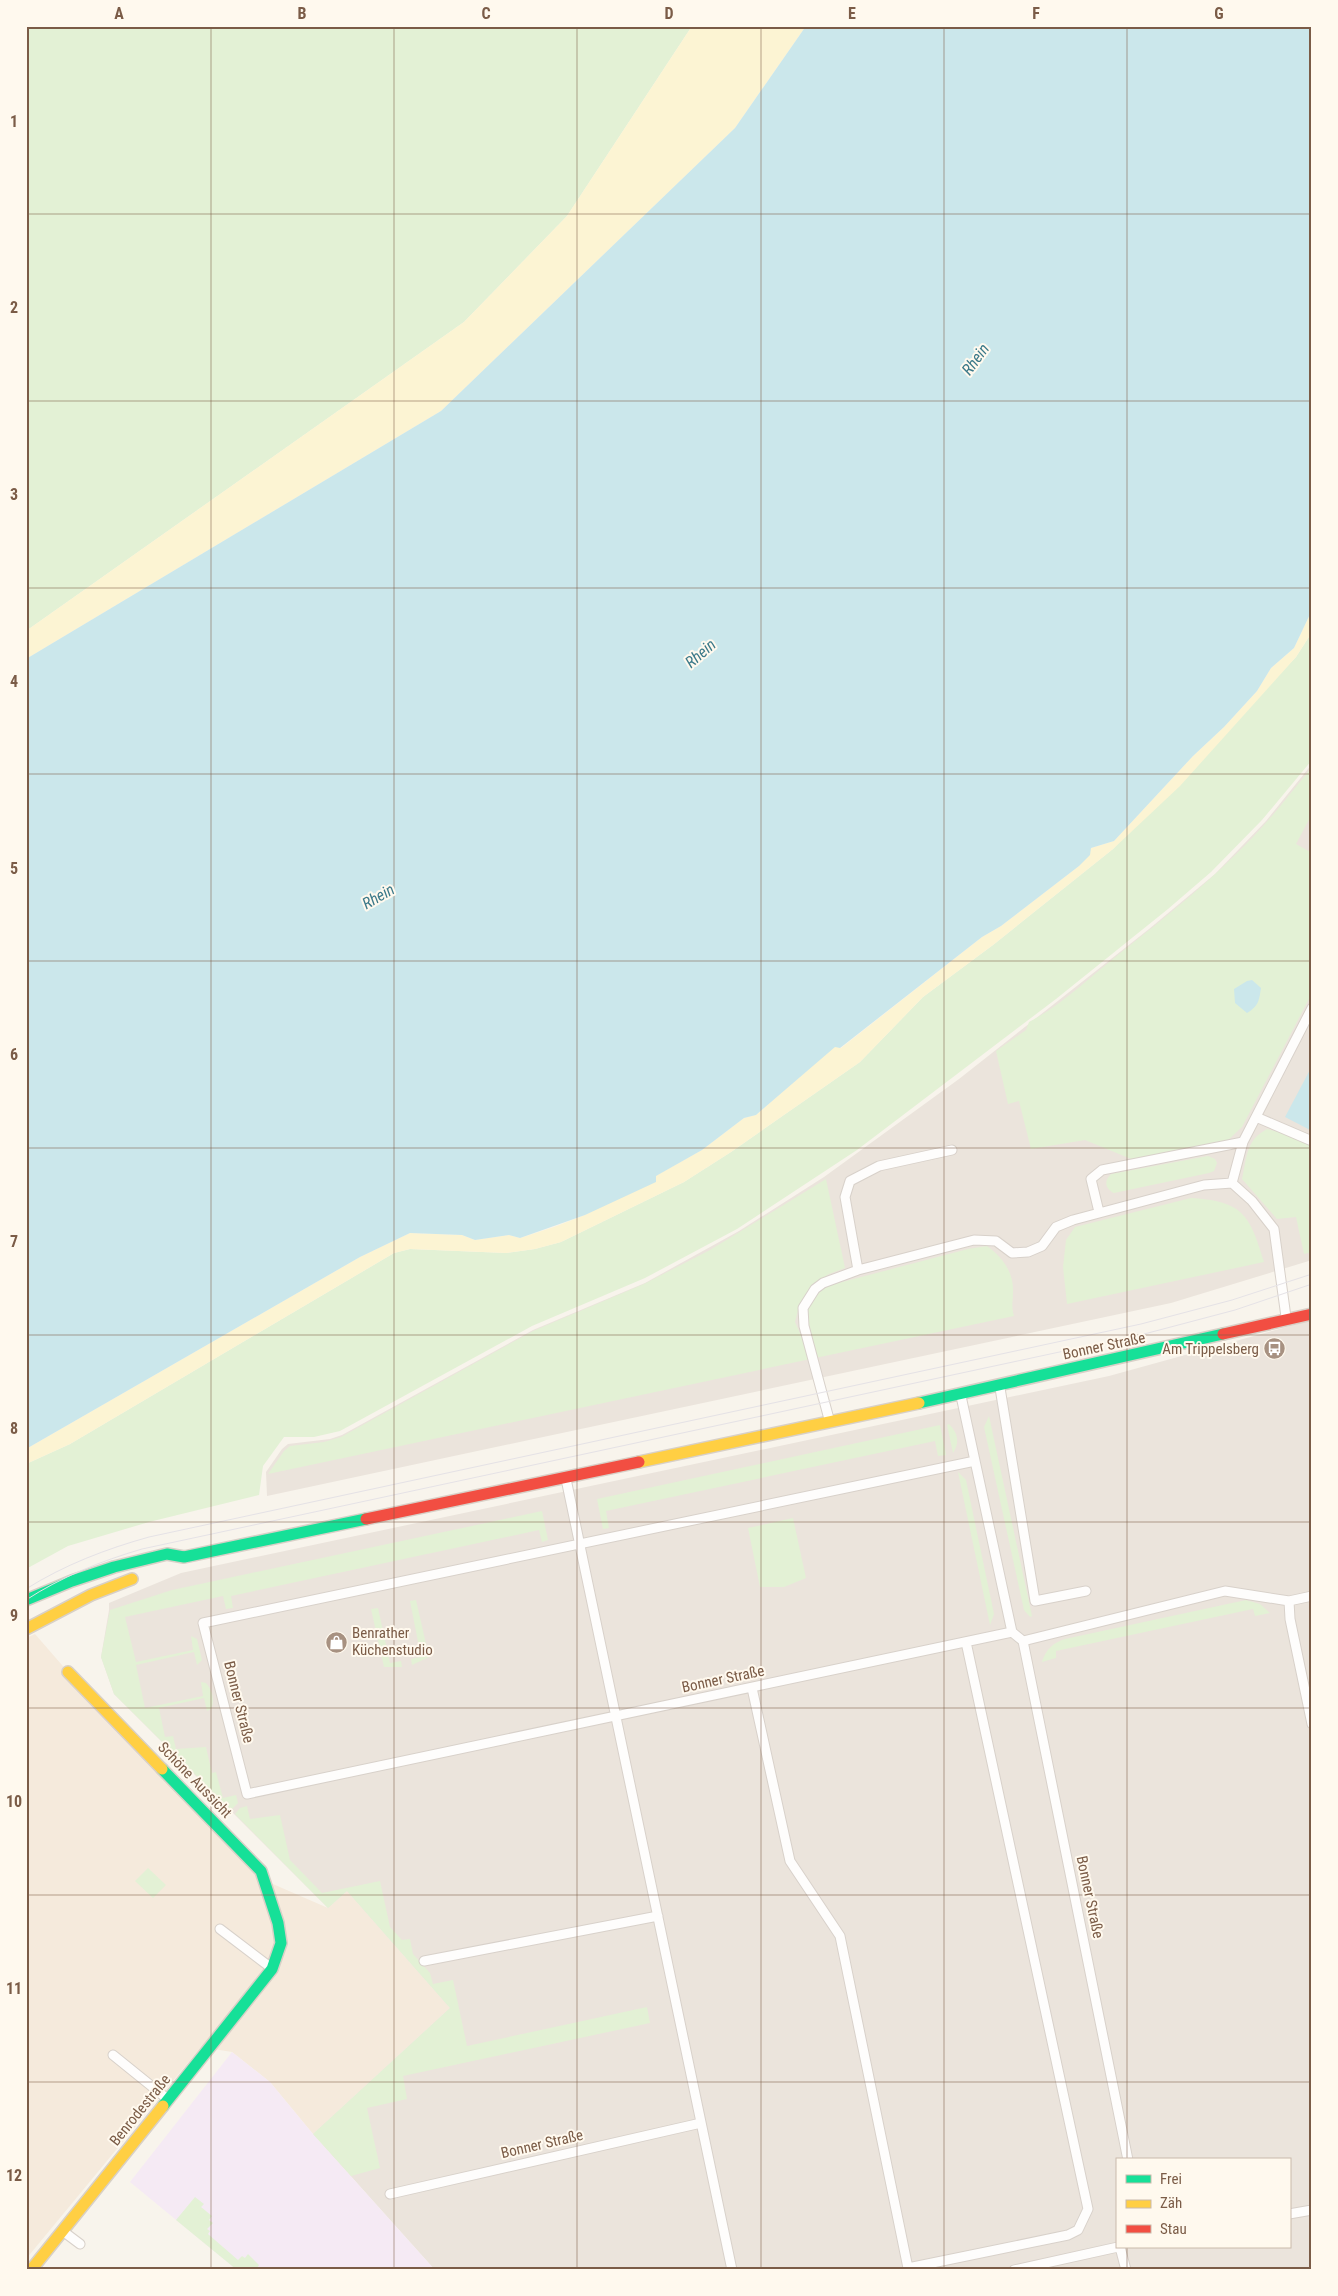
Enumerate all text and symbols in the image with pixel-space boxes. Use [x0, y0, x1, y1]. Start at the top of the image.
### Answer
text: A [114, 4, 124, 23]
text: B [298, 4, 307, 23]
text: C [481, 4, 491, 23]
text: D [664, 4, 674, 23]
text: E [848, 4, 856, 23]
text: F [1032, 4, 1040, 23]
text: G [1214, 4, 1224, 23]
text: 1 [10, 112, 18, 131]
text: 2 [10, 298, 18, 317]
water label: Rhein [958, 340, 993, 379]
text: 3 [10, 485, 18, 504]
water label: Rhein [681, 635, 719, 672]
text: 4 [10, 672, 18, 691]
text: 5 [10, 859, 18, 878]
water label: Rhein [359, 880, 398, 913]
text: 6 [10, 1045, 18, 1064]
text: 7 [10, 1232, 18, 1251]
street label: Bonner Straße [1061, 1328, 1147, 1364]
bus stop icon: Am Trippelsberg [1263, 1337, 1287, 1361]
place label: Am Trippelsberg [1162, 1340, 1259, 1358]
text: 8 [10, 1419, 18, 1438]
text: 9 [10, 1606, 18, 1625]
place label: Benrather Küchenstudio [352, 1624, 433, 1659]
shop icon: Benrather Küchenstudio [324, 1630, 348, 1654]
street label: Bonner Straße [220, 1659, 258, 1745]
street label: Bonner Straße [680, 1661, 766, 1697]
street label: Schöne Aussicht [154, 1738, 236, 1822]
text: 10 [6, 1792, 22, 1811]
street label: Bonner Straße [1072, 1854, 1108, 1940]
text: 11 [6, 1979, 22, 1998]
street label: Benrodestraße [106, 2071, 174, 2149]
street label: Bonner Straße [499, 2126, 585, 2162]
legend [1116, 2158, 1290, 2248]
text: 12 [6, 2166, 22, 2185]
text: Frei [1160, 2170, 1182, 2188]
text: Zäh [1160, 2194, 1182, 2212]
text: Stau [1160, 2220, 1187, 2238]

